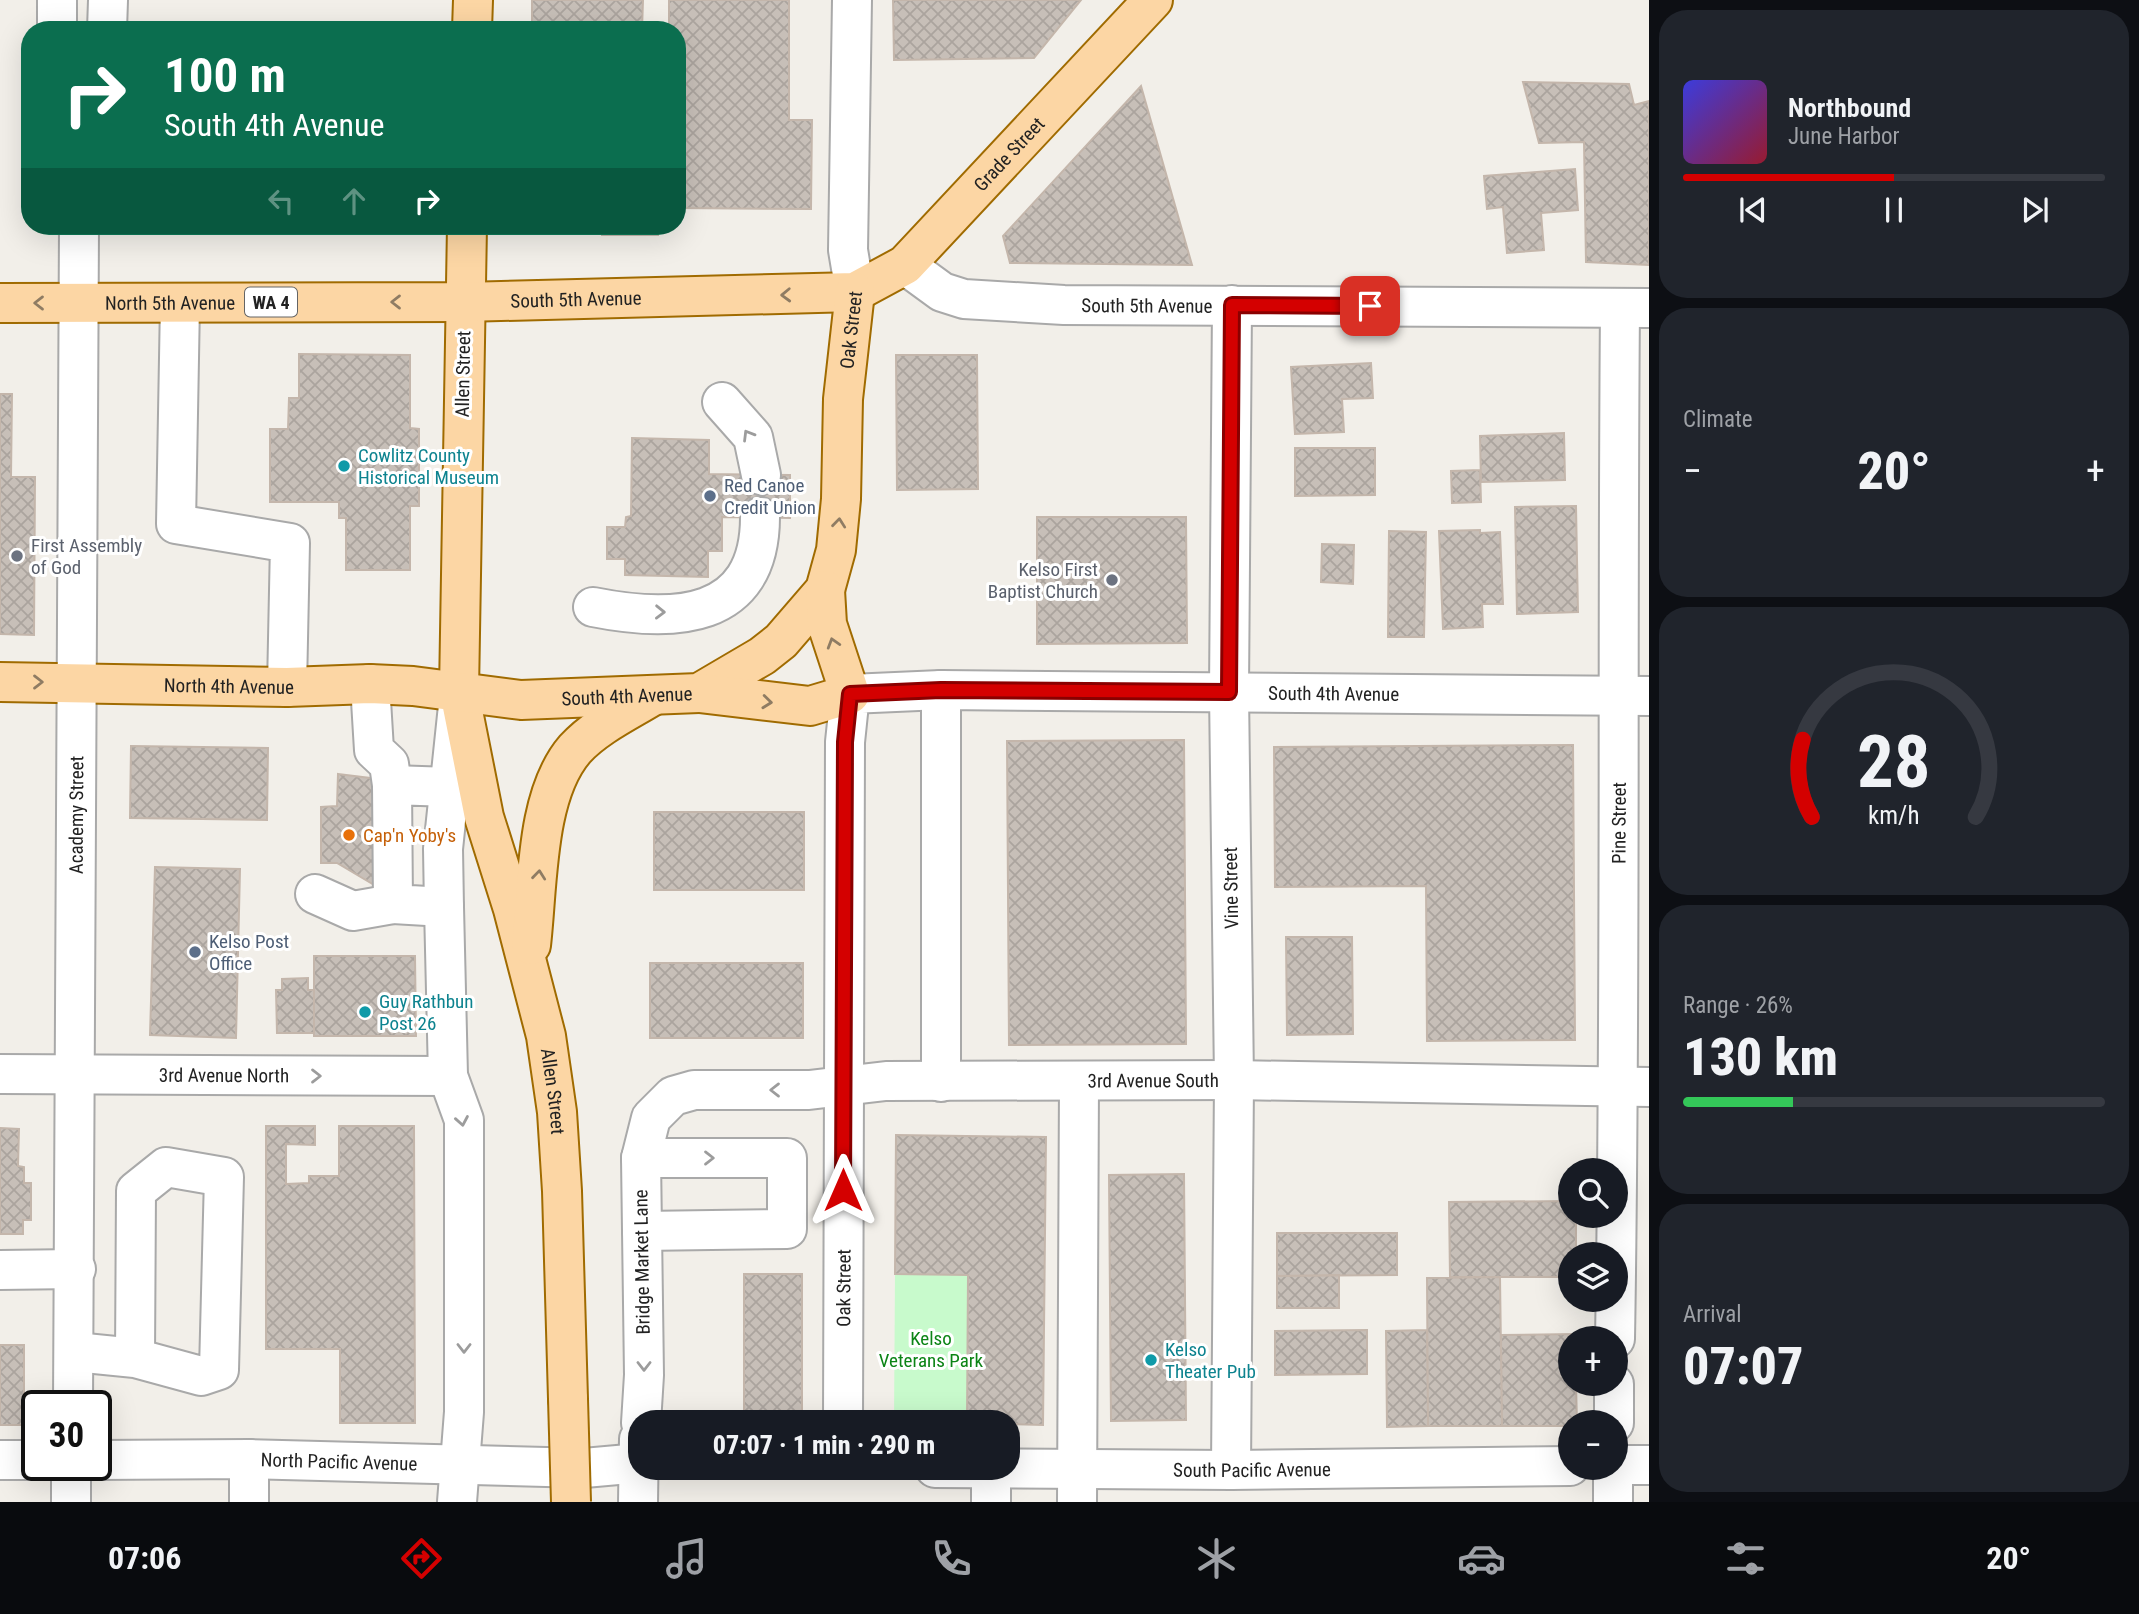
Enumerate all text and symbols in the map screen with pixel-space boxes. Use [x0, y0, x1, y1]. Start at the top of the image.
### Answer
text: 100 m [164, 47, 286, 104]
icon: right [49, 49, 140, 140]
text: Northbound [1788, 93, 1911, 123]
text: South 4th Avenue [164, 106, 385, 144]
street label: Grade Street [969, 112, 1049, 196]
text: June Harbor [1788, 123, 1900, 150]
icon: left [262, 182, 300, 220]
icon: ahead [335, 182, 373, 220]
icon: right [408, 182, 446, 220]
icon: previous [1734, 191, 1772, 229]
icon: pause [1875, 191, 1913, 229]
icon: next [2016, 191, 2054, 229]
pin [1340, 276, 1400, 336]
street label: South 5th Avenue [510, 286, 642, 312]
one-way arrow [781, 287, 792, 302]
icon: arrive [1351, 287, 1389, 325]
road number: WA 4 [245, 288, 297, 316]
street label: Oak Street [835, 290, 867, 370]
street label: North 5th Avenue [105, 291, 235, 314]
one-way arrow [390, 294, 401, 310]
street label: South 5th Avenue [1081, 294, 1213, 317]
one-way arrow [34, 295, 44, 311]
street label: Allen Street [451, 330, 475, 418]
text: Climate [1683, 406, 1753, 433]
one-way arrow [743, 430, 756, 443]
text: 20° [1857, 441, 1931, 502]
place label: Cowlitz County Historical Museum [358, 444, 499, 489]
text: − [1683, 449, 1702, 493]
text: + [2086, 449, 2105, 493]
marker: Cowlitz County Historical Museum [336, 458, 352, 474]
place label: Red Canoe Credit Union [724, 474, 816, 519]
marker: Red Canoe Credit Union [702, 488, 718, 504]
one-way arrow [831, 517, 846, 528]
place label: First Assembly of God [31, 534, 142, 579]
marker: First Assembly of God [9, 548, 25, 564]
place label: Kelso First Baptist Church [988, 558, 1098, 603]
marker: Kelso First Baptist Church [1104, 572, 1120, 588]
one-way arrow [655, 605, 666, 620]
one-way arrow [826, 637, 841, 649]
street label: North 4th Avenue [164, 673, 295, 699]
one-way arrow [33, 674, 44, 690]
street label: South 4th Avenue [1268, 681, 1399, 705]
street label: South 4th Avenue [561, 682, 693, 710]
one-way arrow [761, 694, 773, 709]
text: 28 [1857, 719, 1931, 805]
street label: Academy Street [64, 756, 88, 874]
street label: Pine Street [1607, 782, 1630, 864]
text: km/h [1868, 801, 1920, 830]
place label: Cap'n Yoby's [363, 824, 456, 847]
marker: Cap'n Yoby's [341, 827, 357, 843]
street label: Vine Street [1219, 847, 1243, 929]
one-way arrow [532, 869, 547, 881]
place label: Kelso Post Office [209, 930, 289, 975]
marker: Kelso Post Office [187, 944, 203, 960]
place label: Guy Rathbun Post 26 [379, 990, 473, 1035]
text: Range · 26% [1683, 992, 1793, 1019]
marker: Guy Rathbun Post 26 [357, 1004, 373, 1020]
text: 130 km [1683, 1027, 1838, 1088]
street label: Allen Street [536, 1047, 570, 1135]
street label: 3rd Avenue North [159, 1063, 289, 1087]
one-way arrow [311, 1068, 322, 1084]
street label: 3rd Avenue South [1087, 1069, 1219, 1092]
one-way arrow [770, 1082, 780, 1098]
one-way arrow [454, 1115, 469, 1127]
one-way arrow [704, 1150, 715, 1166]
position arrow [806, 1153, 880, 1227]
map controls [1558, 1158, 1628, 1480]
button: search [1558, 1158, 1628, 1228]
street label: Bridge Market Lane [629, 1189, 655, 1335]
button: layers [1558, 1242, 1628, 1312]
street label: Oak Street [832, 1249, 855, 1327]
text: Arrival [1683, 1301, 1742, 1328]
button: + [1558, 1326, 1628, 1396]
park label: Kelso Veterans Park [879, 1327, 984, 1372]
text: 07:07 [1683, 1336, 1803, 1397]
place label: Kelso Theater Pub [1165, 1338, 1256, 1383]
one-way arrow [456, 1343, 472, 1354]
marker: Kelso Theater Pub [1143, 1352, 1159, 1368]
one-way arrow [636, 1361, 652, 1372]
speed limit sign: 30 [21, 1390, 112, 1481]
button: − [1558, 1410, 1628, 1480]
text: 07:07 · 1 min · 290 m [713, 1430, 935, 1460]
street label: North Pacific Avenue [260, 1448, 418, 1475]
street label: South Pacific Avenue [1173, 1457, 1331, 1482]
icon: directions [397, 1534, 446, 1583]
icon: music [662, 1534, 711, 1583]
icon: phone [927, 1534, 976, 1583]
icon: climate [1192, 1534, 1241, 1583]
icon: car [1457, 1534, 1506, 1583]
icon: filters [1721, 1534, 1770, 1583]
text: 07:06 [108, 1539, 181, 1577]
text: 20° [1986, 1539, 2031, 1577]

